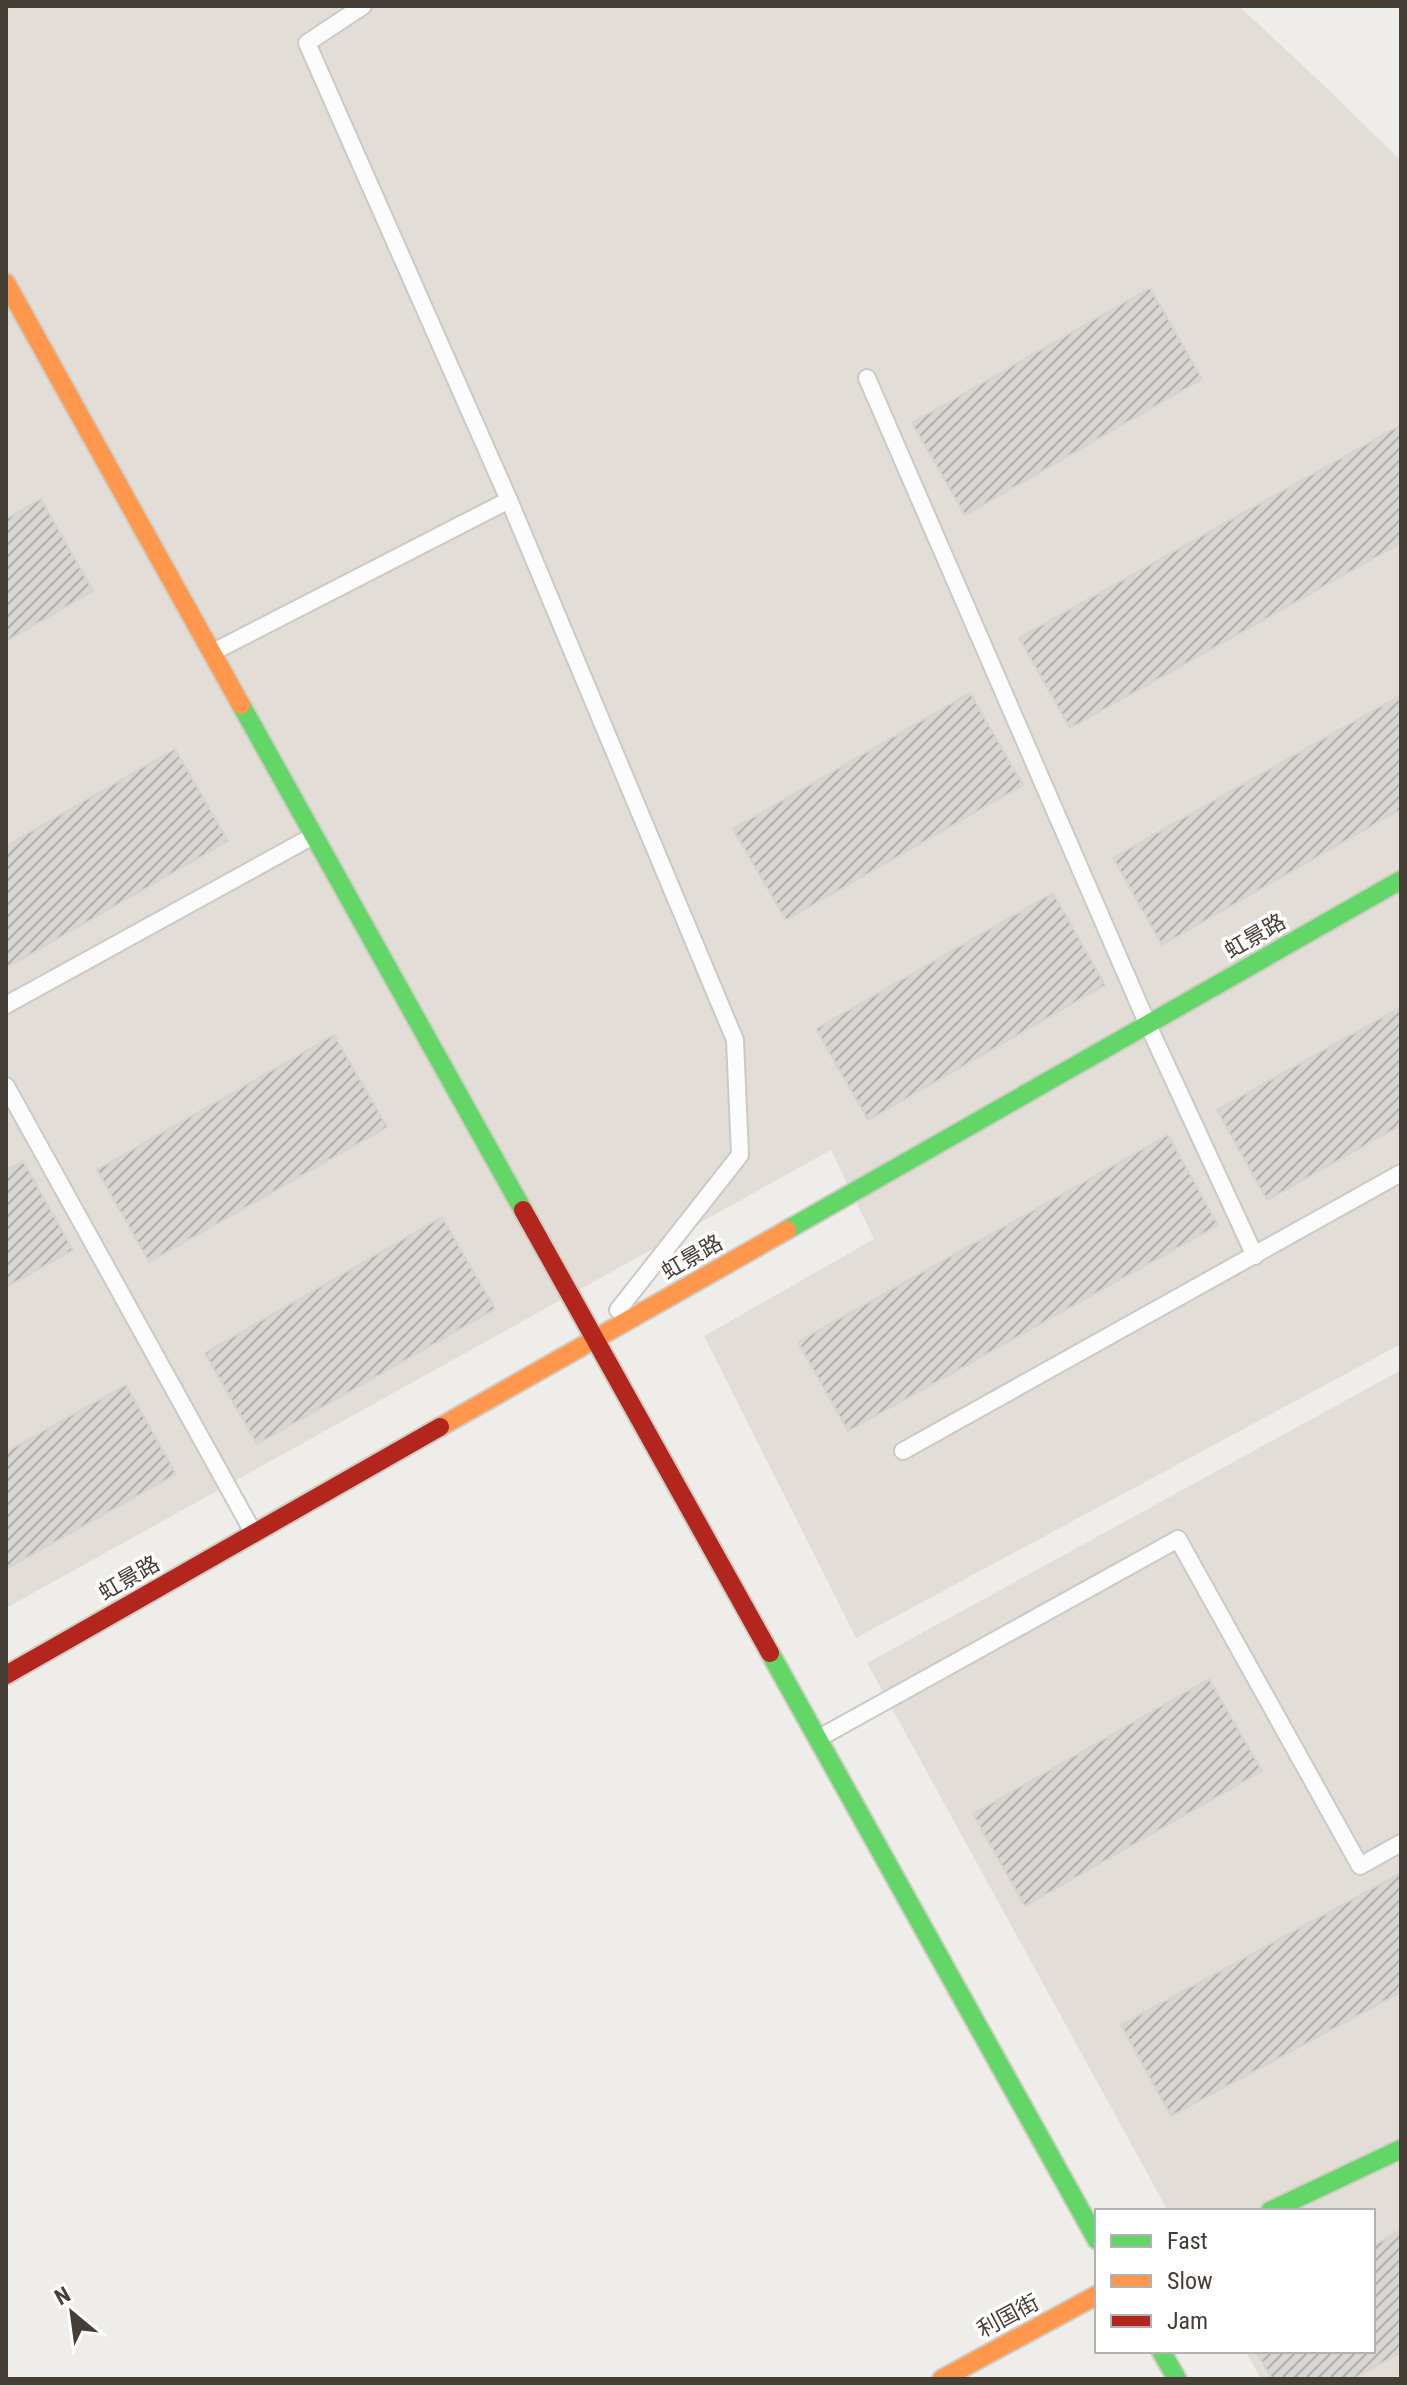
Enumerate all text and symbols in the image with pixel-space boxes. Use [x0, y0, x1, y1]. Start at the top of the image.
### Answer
street label: 虹景路 [1220, 909, 1290, 963]
street label: 虹景路 [657, 1230, 727, 1284]
street label: 虹景路 [94, 1551, 164, 1605]
legend [1095, 2209, 1375, 2353]
text: Fast [1167, 2227, 1208, 2255]
text: Slow [1167, 2267, 1213, 2295]
north arrow [32, 2273, 112, 2353]
text: N [51, 2282, 75, 2310]
street label: 利国街 [973, 2289, 1043, 2343]
text: Jam [1167, 2307, 1208, 2335]

